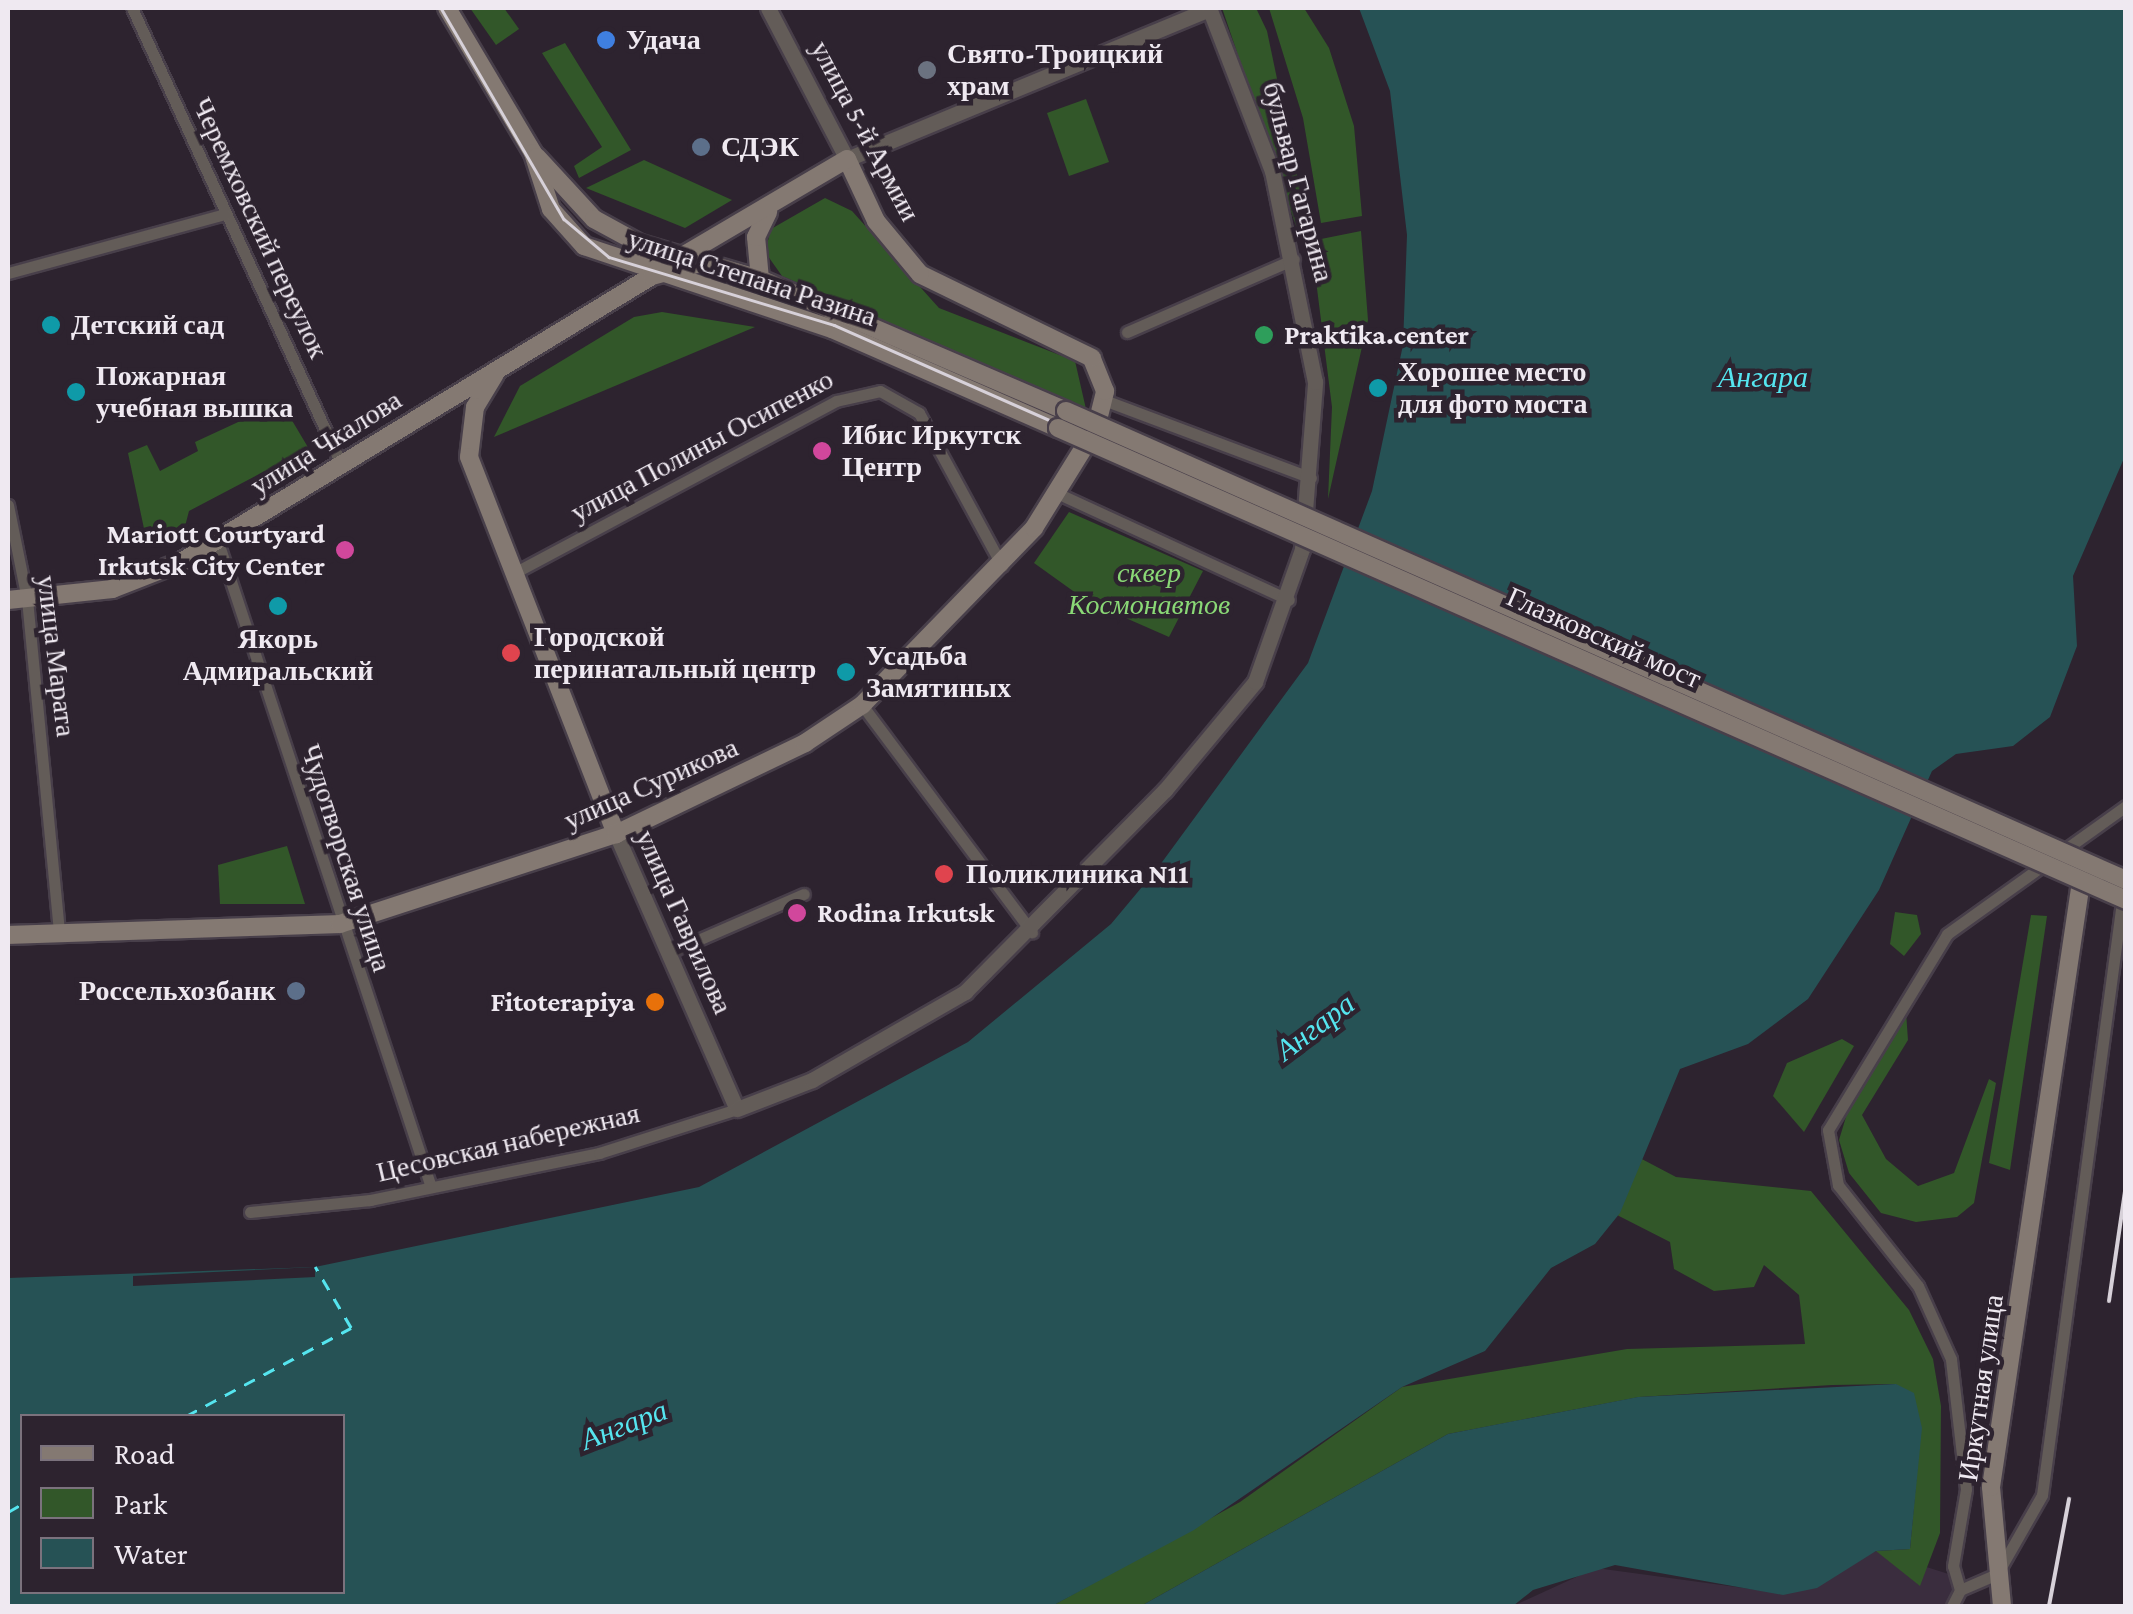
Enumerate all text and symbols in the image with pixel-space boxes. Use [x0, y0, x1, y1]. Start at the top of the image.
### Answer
place label: Удача [626, 23, 701, 57]
marker: Удача [595, 29, 617, 51]
street label: улица 5-й Армии [803, 35, 927, 227]
place label: Свято-Троицкий храм [947, 37, 1163, 103]
marker: Свято-Троицкий храм [916, 59, 938, 81]
street label: бульвар Гагарина [1255, 78, 1341, 286]
street label: Черемховский переулок [185, 92, 335, 364]
place label: СДЭК [721, 130, 799, 164]
marker: СДЭК [690, 136, 712, 158]
street label: улица Степана Разина [624, 222, 880, 334]
place label: Детский сад [71, 308, 224, 342]
marker: Детский сад [40, 314, 62, 336]
place label: Praktika.center [1284, 318, 1469, 352]
marker: Praktika.center [1253, 324, 1275, 346]
place label: Хорошее место для фото моста [1398, 355, 1587, 421]
place label: Пожарная учебная вышка [96, 359, 293, 425]
water label: Ангара [1718, 359, 1808, 395]
street label: улица Полины Осипенко [565, 363, 839, 529]
marker: Хорошее место для фото моста [1367, 377, 1389, 399]
marker: Пожарная учебная вышка [65, 381, 87, 403]
street label: улица Чкалова [244, 383, 408, 503]
place label: Ибис Иркутск Центр [842, 418, 1021, 484]
marker: Ибис Иркутск Центр [811, 440, 833, 462]
place label: Mariott Courtyard Irkutsk City Center [98, 517, 325, 583]
marker: Mariott Courtyard Irkutsk City Center [334, 539, 356, 561]
park label: сквер Космонавтов [1068, 556, 1230, 622]
street label: улица Марата [29, 573, 83, 739]
street label: Глазковский мост [1502, 580, 1706, 696]
marker: Якорь Адмиральский [267, 595, 289, 617]
place label: Городской перинатальный центр [534, 620, 816, 686]
place label: Якорь Адмиральский [183, 622, 373, 688]
place label: Усадьба Замятиных [866, 639, 1011, 705]
marker: Городской перинатальный центр [498, 640, 524, 666]
marker: Усадьба Замятиных [835, 661, 857, 683]
street label: улица Сурикова [559, 731, 743, 837]
street label: Чудотворская улица [293, 740, 399, 976]
street label: улица Гаврилова [628, 825, 740, 1019]
place label: Поликлиника N11 [966, 857, 1188, 891]
marker: Поликлиника N11 [931, 861, 957, 887]
place label: Rodina Irkutsk [817, 896, 994, 930]
marker: Rodina Irkutsk [786, 902, 808, 924]
place label: Россельхозбанк [79, 974, 276, 1008]
marker: Россельхозбанк [285, 980, 307, 1002]
place label: Fitoterapiya [491, 985, 635, 1019]
water label: Ангара [1268, 986, 1362, 1068]
marker: Fitoterapiya [644, 991, 666, 1013]
street label: Цесовская набережная [373, 1096, 643, 1190]
street label: Иркутная улица [1951, 1292, 2011, 1484]
water label: Ангара [576, 1392, 672, 1458]
legend [20, 1414, 345, 1594]
text: Road [114, 1437, 175, 1470]
text: Park [114, 1487, 167, 1520]
text: Water [114, 1537, 188, 1570]

